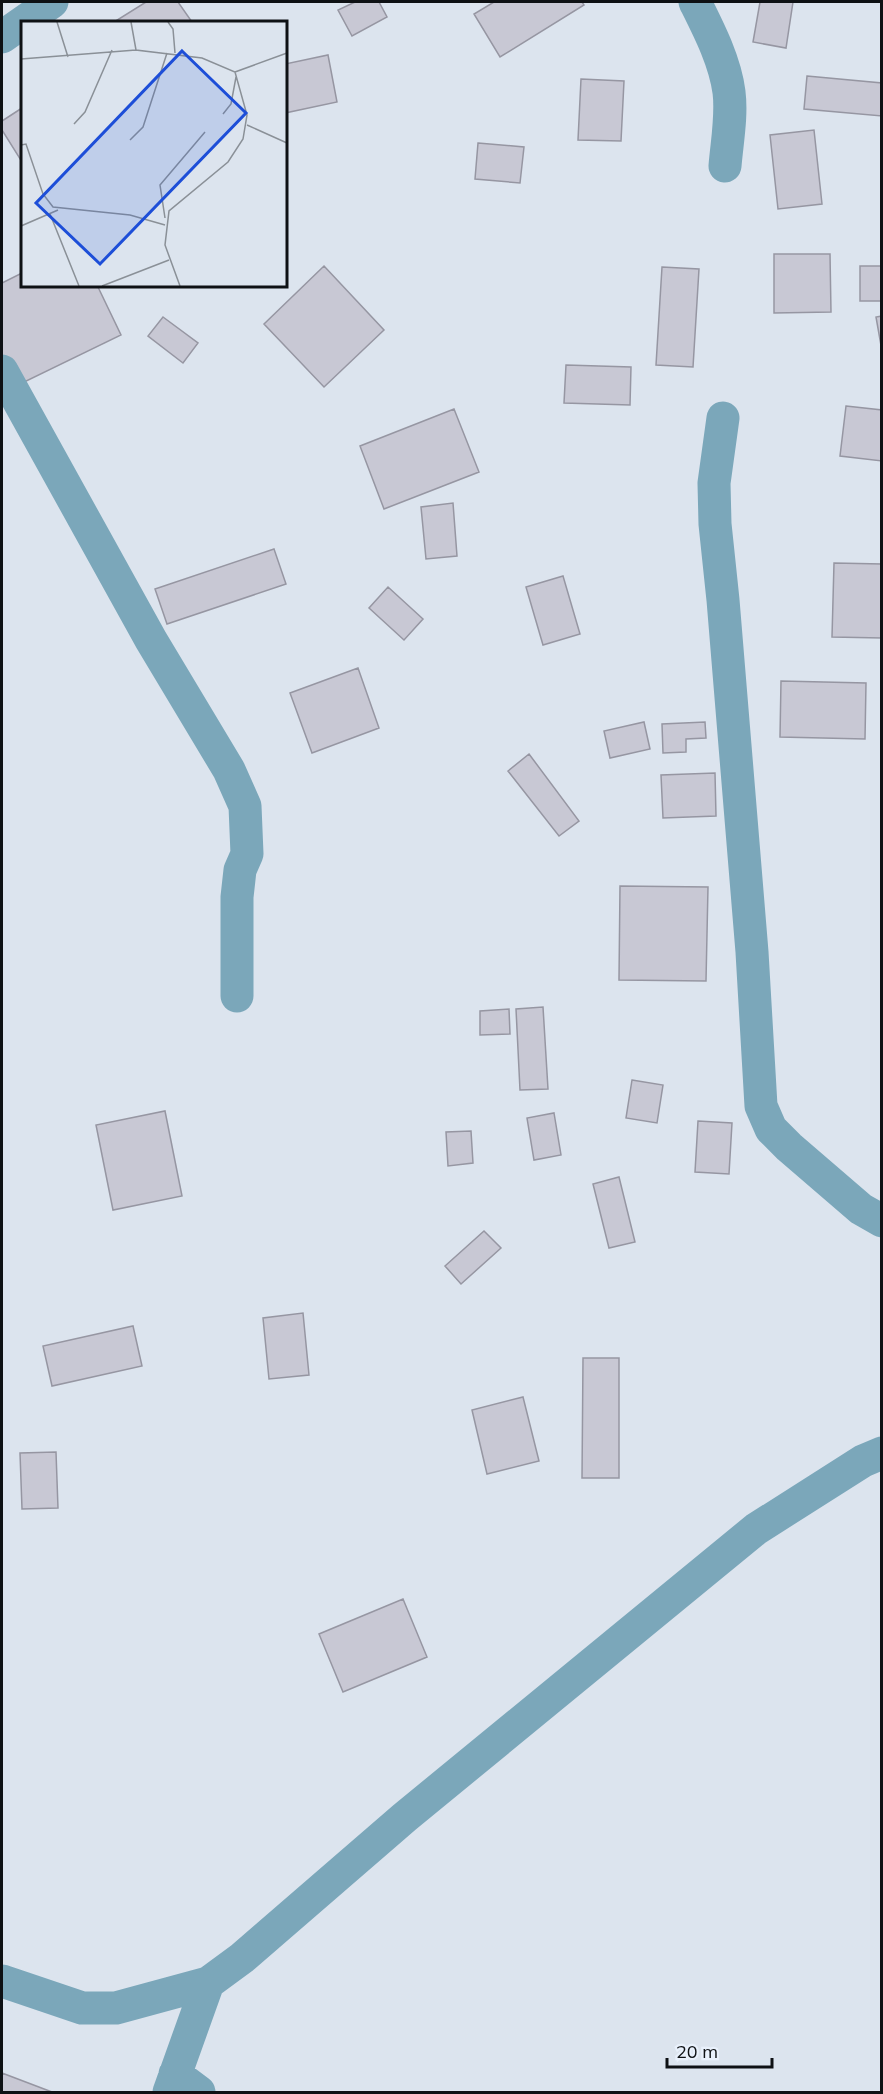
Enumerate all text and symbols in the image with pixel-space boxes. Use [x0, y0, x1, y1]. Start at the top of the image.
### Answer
inset map [21, 21, 286, 286]
scale bar [667, 2031, 772, 2069]
text: 20 m [676, 2040, 718, 2063]

